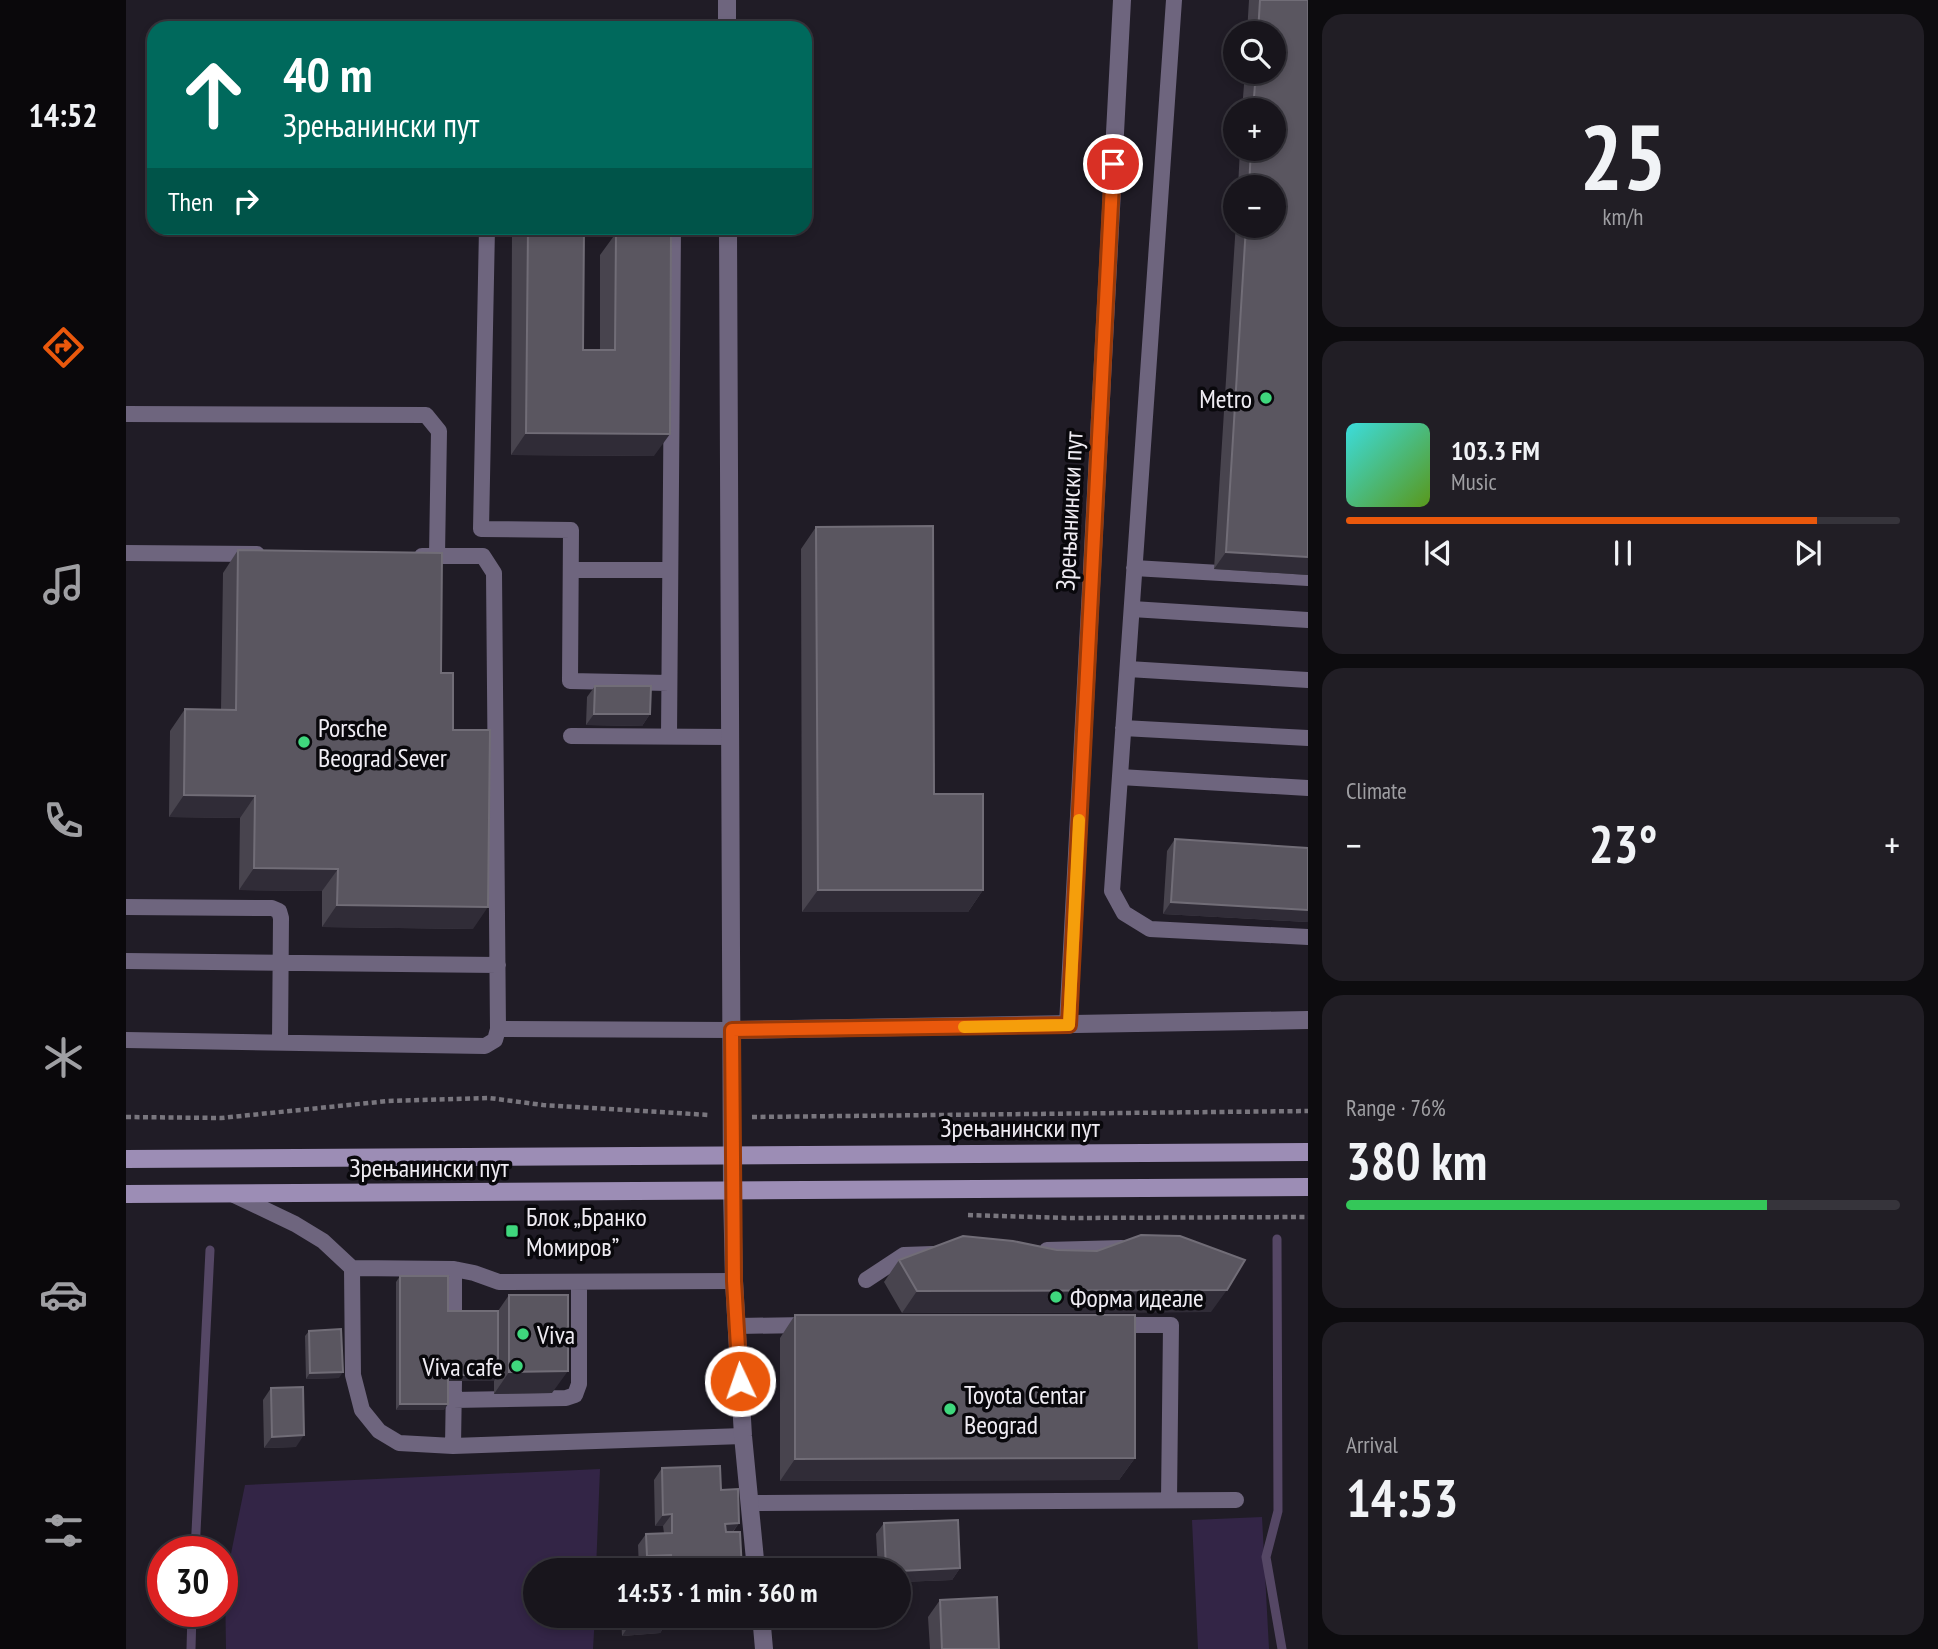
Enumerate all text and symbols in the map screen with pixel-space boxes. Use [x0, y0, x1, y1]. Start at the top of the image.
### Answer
map controls [1223, 21, 1286, 238]
button: search [1223, 21, 1286, 84]
text: 40 m [283, 42, 372, 106]
icon: ahead [168, 49, 259, 140]
text: 14:52 [28, 94, 98, 136]
text: 25 [1580, 97, 1667, 215]
button: + [1223, 98, 1286, 161]
text: Зрењанински пут [283, 104, 479, 146]
pin [1083, 134, 1143, 194]
icon: arrive [1094, 145, 1132, 183]
button: − [1223, 175, 1286, 238]
icon: right [227, 182, 265, 220]
text: Then [168, 185, 213, 218]
text: km/h [1603, 202, 1643, 231]
icon: directions [39, 323, 88, 372]
place label: Metro [1199, 382, 1252, 415]
marker: Metro [1258, 390, 1274, 406]
street label: Зрењанински пут [1048, 430, 1090, 592]
text: 103.3 FM [1451, 434, 1540, 467]
text: Music [1451, 467, 1497, 496]
icon: previous [1419, 534, 1457, 572]
icon: pause [1604, 534, 1642, 572]
icon: next [1789, 534, 1827, 572]
icon: music [39, 560, 88, 609]
place label: Porsche Beograd Sever [318, 711, 447, 774]
marker: Porsche Beograd Sever [296, 734, 312, 750]
text: Climate [1346, 776, 1407, 805]
icon: phone [39, 796, 88, 845]
text: 23° [1589, 810, 1657, 877]
text: − [1346, 820, 1362, 869]
text: + [1884, 820, 1900, 869]
icon: climate [39, 1033, 88, 1082]
text: Range · 76% [1346, 1093, 1446, 1122]
street label: Зрењанински пут [940, 1111, 1100, 1144]
text: 380 km [1346, 1127, 1487, 1194]
street label: Зрењанински пут [349, 1151, 509, 1184]
place label: Блок „Бранко Момиров” [526, 1200, 647, 1263]
marker: Блок „Бранко Момиров” [504, 1223, 520, 1239]
icon: car [39, 1270, 88, 1319]
place label: Форма идеале [1070, 1281, 1204, 1314]
marker: Форма идеале [1048, 1289, 1064, 1305]
place label: Viva [536, 1318, 575, 1351]
marker: Viva [515, 1326, 531, 1342]
position arrow [703, 1344, 777, 1418]
place label: Viva cafe [421, 1350, 503, 1383]
marker: Viva cafe [509, 1358, 525, 1374]
place label: Toyota Centar Beograd [964, 1378, 1086, 1441]
marker: Toyota Centar Beograd [942, 1401, 958, 1417]
text: Arrival [1346, 1430, 1398, 1459]
text: 14:53 [1346, 1464, 1458, 1531]
icon: filters [39, 1506, 88, 1555]
speed limit sign: 30 [147, 1536, 238, 1627]
text: 14:53 · 1 min · 360 m [617, 1576, 817, 1609]

